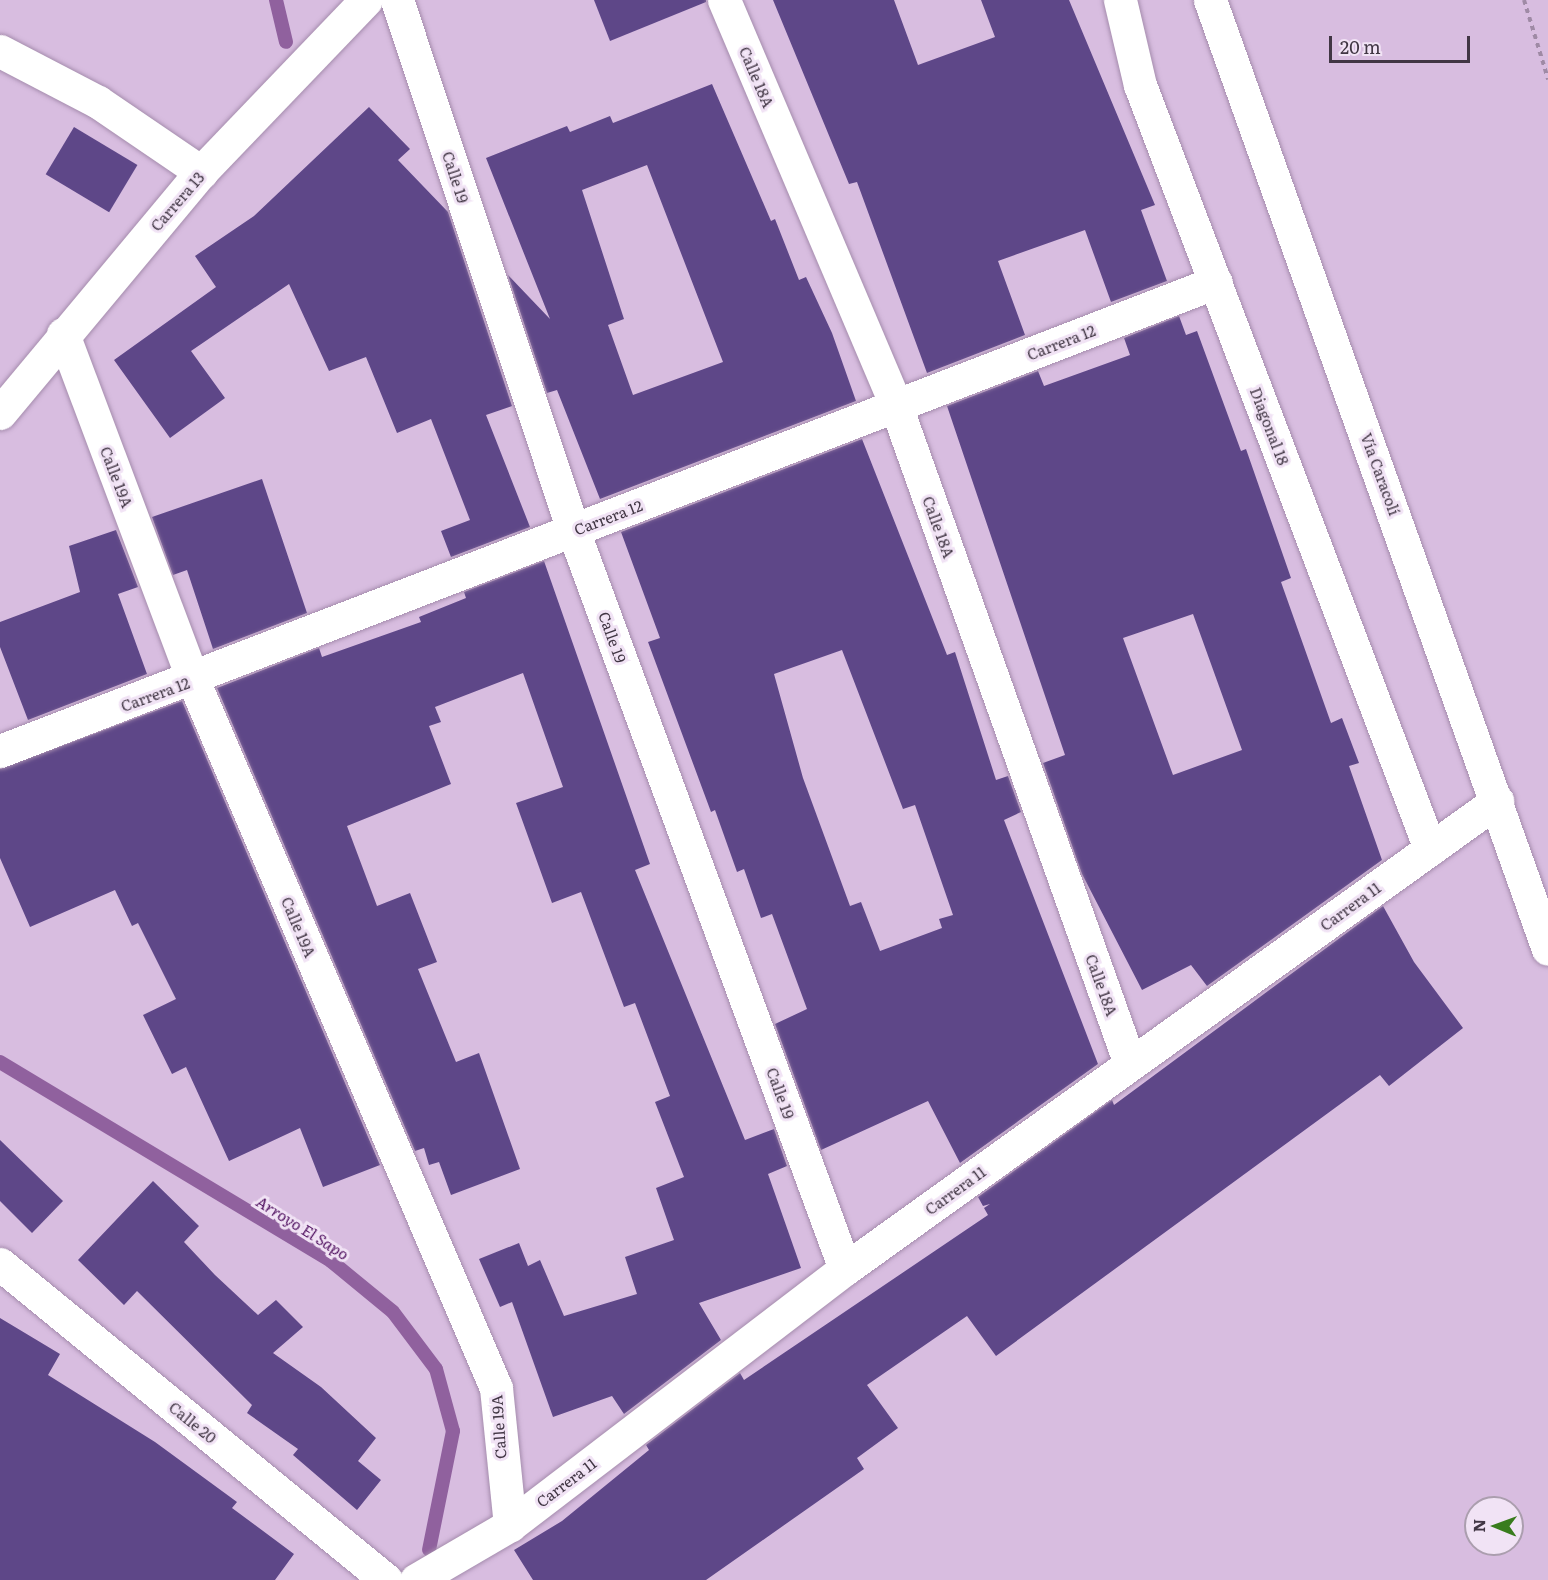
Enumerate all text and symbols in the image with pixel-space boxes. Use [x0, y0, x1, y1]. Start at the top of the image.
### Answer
scale bar [1332, 24, 1473, 62]
text: 20 m [1340, 33, 1381, 60]
street label: Calle 18A [736, 44, 778, 110]
street label: Calle 19 [439, 149, 473, 205]
street label: Carrera 13 [146, 168, 208, 234]
street label: Carrera 12 [1024, 321, 1098, 363]
street label: Diagonal 18 [1247, 385, 1293, 467]
street label: Vía Caracolí [1358, 430, 1404, 518]
street label: Calle 19A [97, 444, 137, 510]
street label: Calle 18A [920, 494, 958, 560]
street label: Carrera 12 [571, 496, 645, 538]
street label: Calle 19 [595, 609, 631, 665]
street label: Carrera 12 [118, 673, 192, 715]
street label: Carrera 11 [1316, 878, 1384, 934]
street label: Calle 19A [278, 894, 320, 960]
street label: Calle 18A [1083, 952, 1121, 1018]
street label: Calle 19 [763, 1065, 799, 1121]
street label: Carrera 11 [921, 1162, 989, 1218]
water label: Arroyo El Sapo [253, 1191, 353, 1263]
street label: Calle 19A [487, 1394, 509, 1460]
street label: Calle 20 [166, 1398, 220, 1446]
street label: Carrera 11 [532, 1454, 600, 1510]
north arrow [1464, 1496, 1524, 1556]
text: N [1466, 1519, 1490, 1533]

